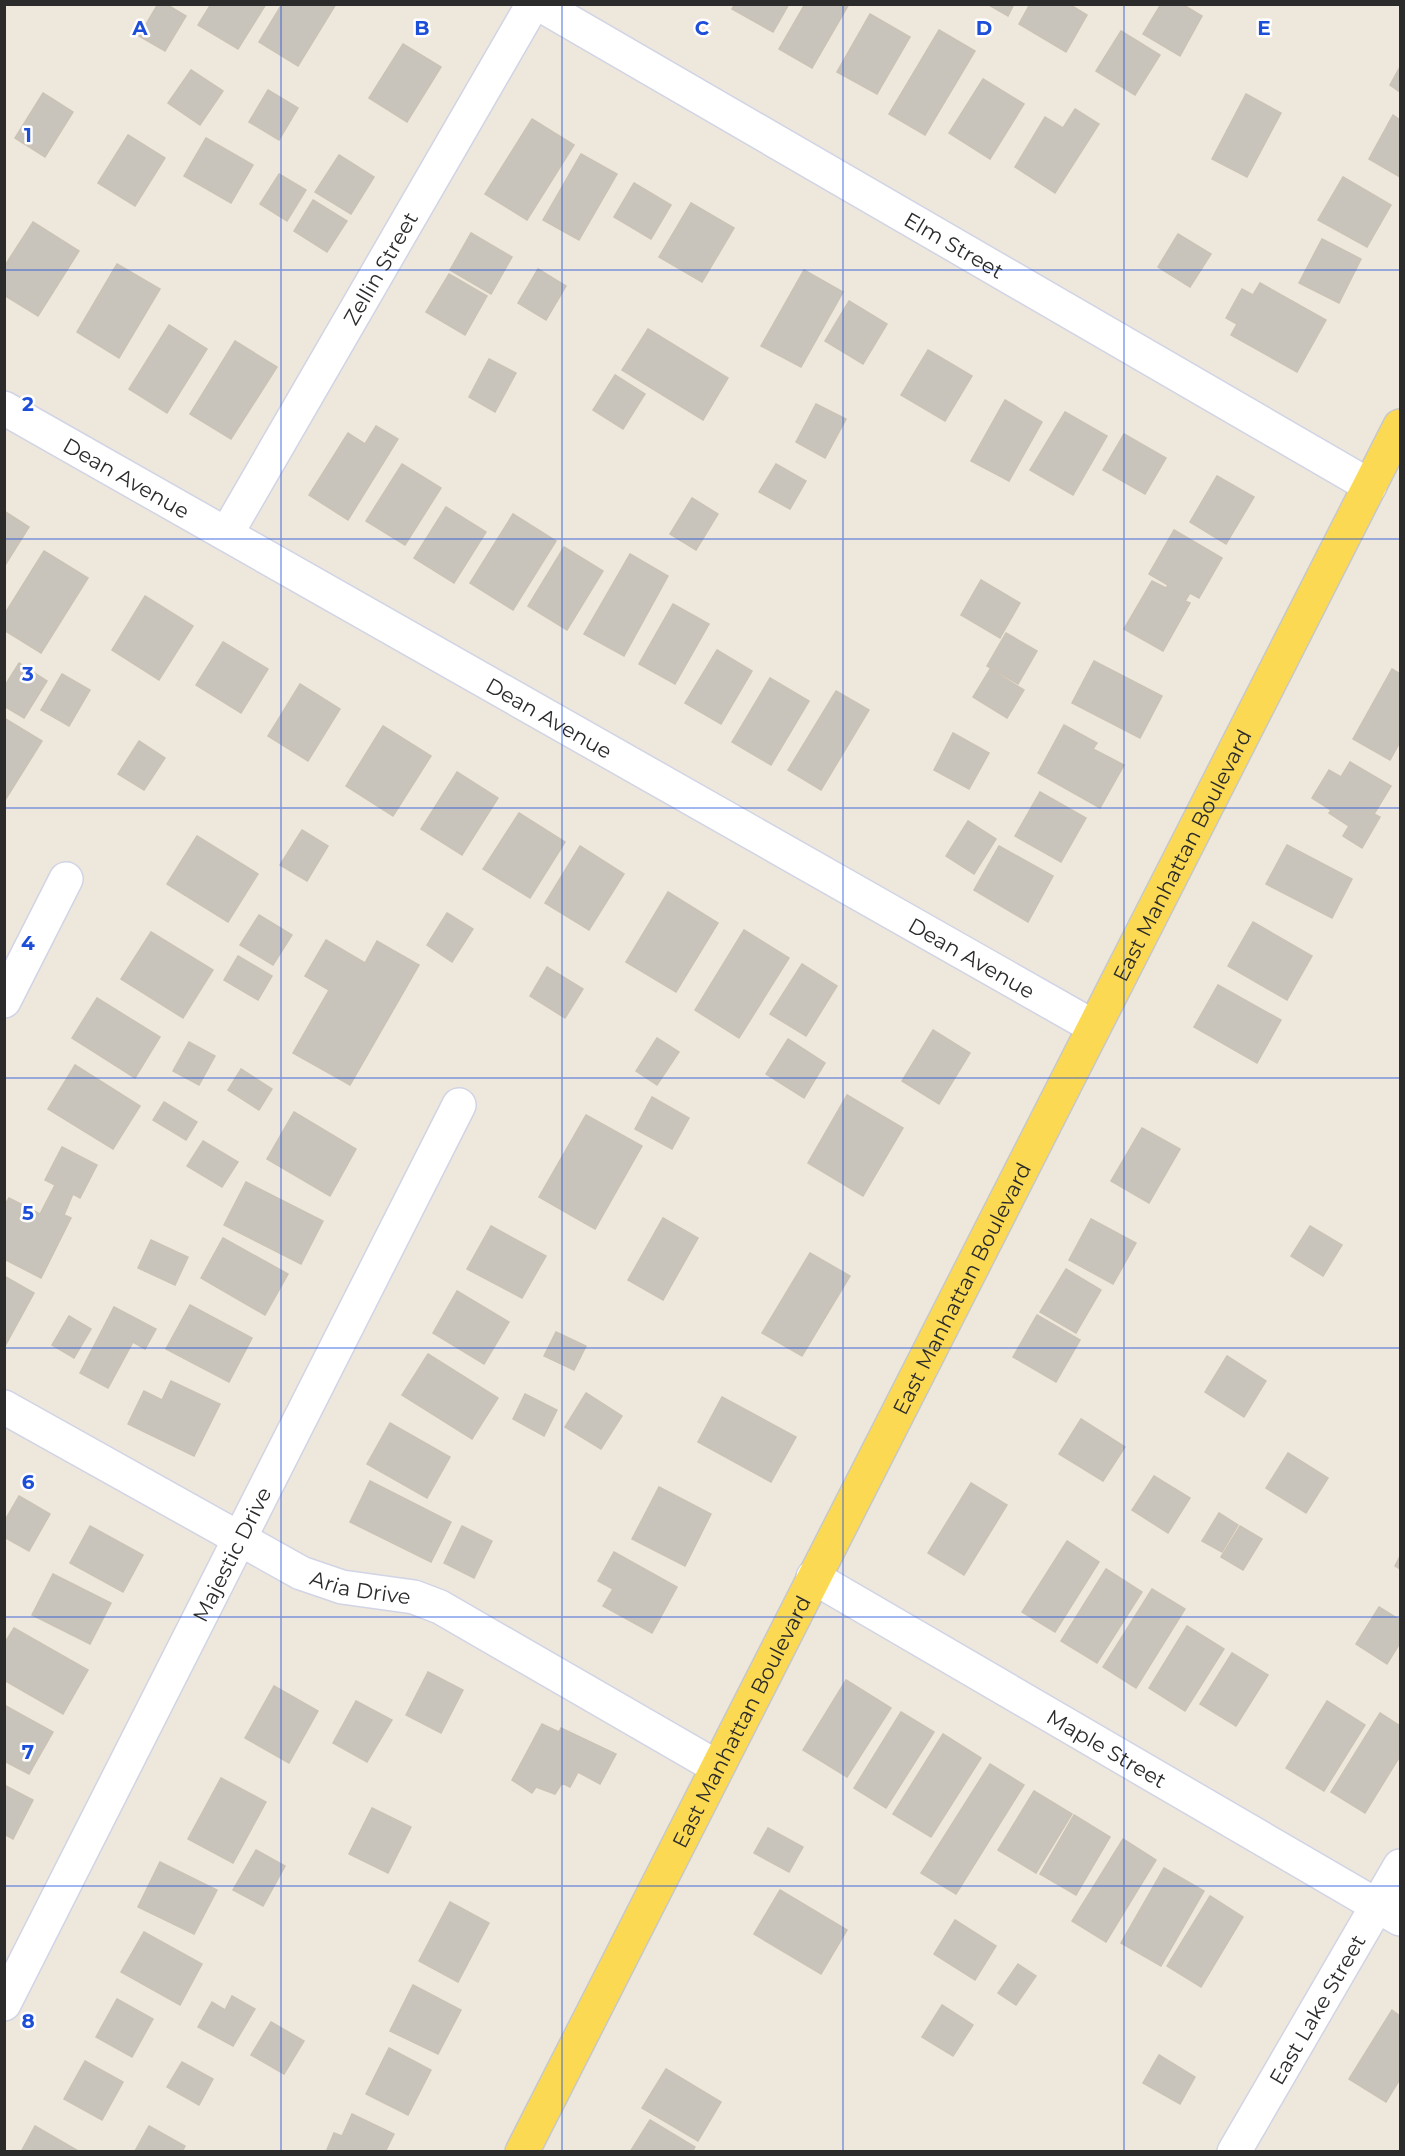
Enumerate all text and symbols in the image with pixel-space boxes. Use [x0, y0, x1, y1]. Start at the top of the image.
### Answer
text: A [131, 16, 148, 40]
text: B [414, 16, 430, 40]
text: C [695, 16, 710, 40]
text: D [976, 16, 992, 40]
text: E [1257, 16, 1271, 40]
text: 1 [24, 123, 32, 147]
street label: Elm Street [900, 206, 1009, 283]
street label: Zellin Street [338, 207, 423, 329]
text: 2 [22, 392, 34, 416]
street label: Dean Avenue [59, 432, 194, 523]
text: 3 [21, 662, 34, 686]
street label: Dean Avenue [482, 672, 617, 763]
street label: East Manhattan Boulevard [1107, 725, 1256, 985]
street label: Dean Avenue [904, 912, 1039, 1003]
text: 4 [21, 931, 35, 955]
street label: East Manhattan Boulevard [887, 1158, 1036, 1418]
text: 5 [22, 1201, 34, 1225]
text: 6 [22, 1470, 35, 1494]
street label: Majestic Drive [187, 1483, 276, 1626]
street label: Aria Drive [307, 1565, 412, 1609]
street label: East Manhattan Boulevard [667, 1591, 815, 1852]
street label: Maple Street [1043, 1704, 1171, 1793]
text: 7 [22, 1740, 34, 1764]
street label: East Lake Street [1264, 1930, 1370, 2089]
text: 8 [21, 2009, 35, 2033]

